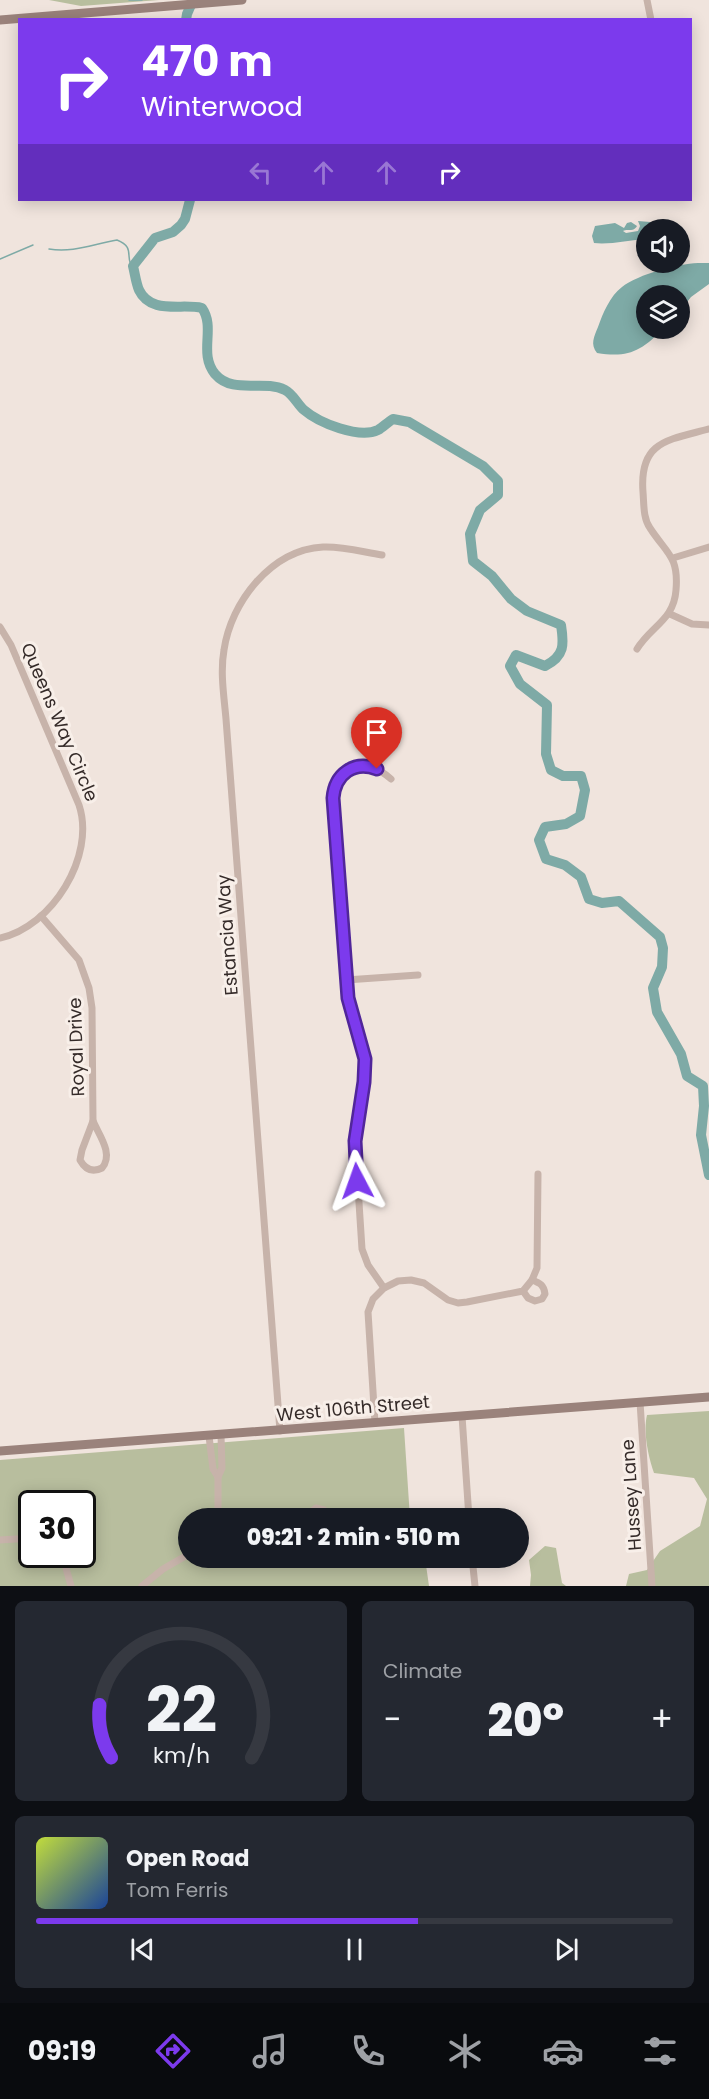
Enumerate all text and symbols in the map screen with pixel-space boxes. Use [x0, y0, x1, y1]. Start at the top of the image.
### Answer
text: 470 m [141, 32, 273, 91]
icon: right [42, 42, 120, 120]
text: Winterwood [141, 88, 303, 125]
icon: left [244, 156, 277, 189]
icon: ahead [307, 156, 340, 189]
icon: ahead [370, 156, 403, 189]
icon: right [433, 156, 466, 189]
map controls [636, 219, 690, 339]
button: sound [636, 219, 690, 273]
button: layers [636, 285, 690, 339]
street label: Queens Way Circle [15, 639, 105, 805]
pin [351, 707, 402, 769]
icon: arrive [360, 716, 393, 749]
street label: Estancia Way [210, 874, 244, 996]
street label: Royal Drive [62, 997, 90, 1097]
position arrow [325, 1149, 389, 1213]
street label: West 106th Street [275, 1389, 431, 1427]
street label: Hussey Lane [615, 1439, 647, 1551]
speed limit sign: 30 [18, 1490, 96, 1568]
text: 09:21 · 2 min · 510 m [247, 1522, 460, 1553]
text: Climate [383, 1657, 462, 1685]
text: 22 [145, 1666, 217, 1754]
text: 20° [487, 1689, 564, 1752]
text: − [383, 1696, 401, 1743]
text: + [650, 1696, 673, 1743]
text: km/h [152, 1740, 210, 1771]
text: Open Road [126, 1843, 250, 1874]
text: Tom Ferris [126, 1876, 228, 1904]
icon: previous [126, 1933, 159, 1966]
icon: pause [338, 1933, 371, 1966]
icon: next [550, 1933, 583, 1966]
icon: directions [152, 2030, 194, 2072]
icon: music [249, 2030, 291, 2072]
icon: phone [347, 2030, 389, 2072]
icon: climate [444, 2030, 486, 2072]
icon: car [542, 2030, 584, 2072]
icon: filters [639, 2030, 681, 2072]
text: 09:19 [28, 2032, 96, 2069]

